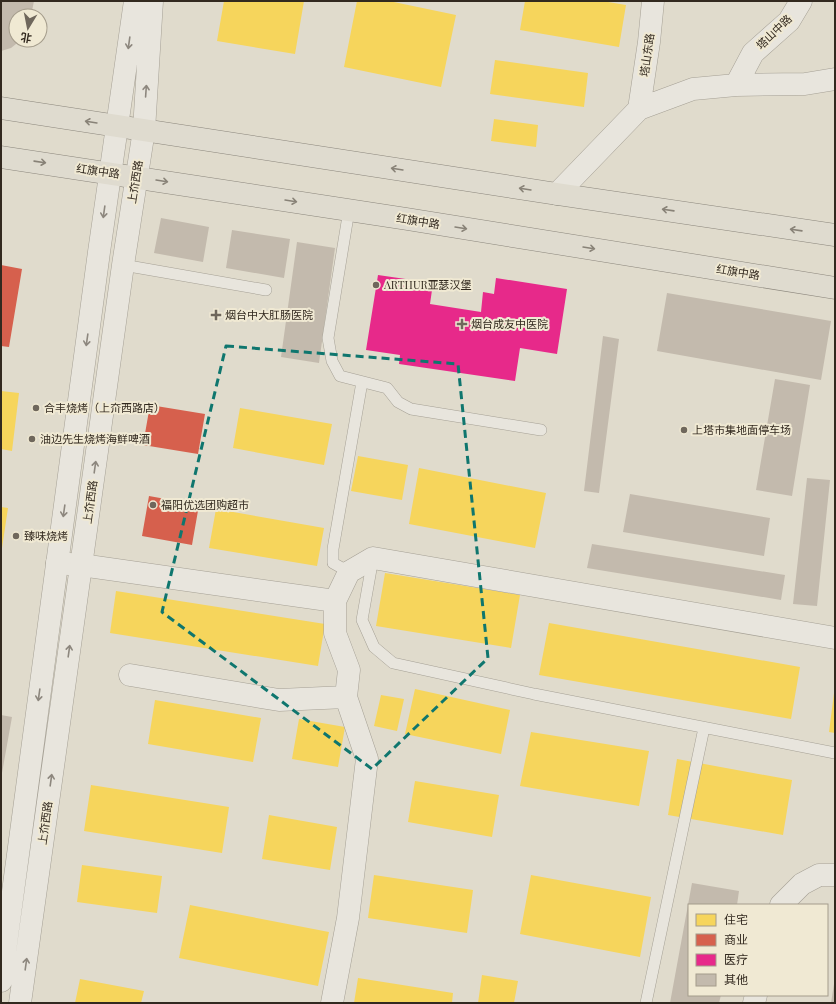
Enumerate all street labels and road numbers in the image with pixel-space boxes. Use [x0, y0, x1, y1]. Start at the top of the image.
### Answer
street label: 塔山中路 [753, 11, 795, 52]
street label: 塔山东路 [636, 32, 657, 78]
street label: 上夼西路 [124, 159, 145, 205]
street label: 红旗中路 [75, 160, 121, 181]
street label: 红旗中路 [395, 210, 441, 231]
street label: 红旗中路 [715, 261, 761, 282]
street label: 上夼西路 [79, 479, 100, 525]
street label: 上夼西路 [34, 800, 55, 846]

